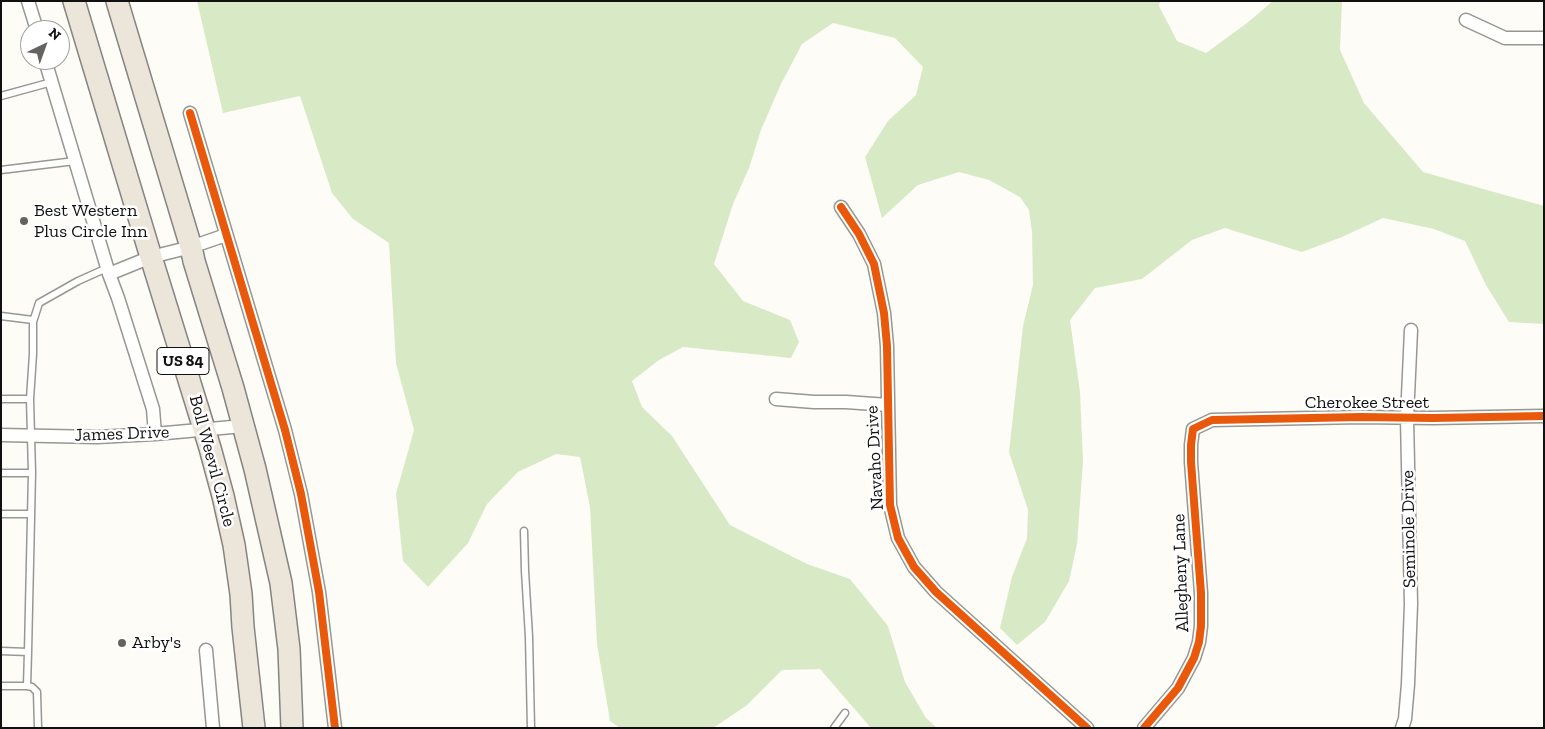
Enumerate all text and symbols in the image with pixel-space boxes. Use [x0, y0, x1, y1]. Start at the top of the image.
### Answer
north arrow [20, 20, 70, 70]
text: N [45, 24, 64, 44]
place label: Best Western Plus Circle Inn [34, 200, 147, 242]
marker: Best Western Plus Circle Inn [18, 215, 30, 227]
road number: US 84 [157, 348, 209, 374]
street label: Cherokee Street [1305, 392, 1429, 414]
street label: Boll Weevil Circle [184, 393, 240, 529]
street label: Navaho Drive [861, 405, 889, 511]
street label: James Drive [74, 422, 170, 446]
street label: Seminole Drive [1397, 470, 1421, 588]
street label: Allegheny Lane [1168, 513, 1194, 633]
place label: Arby's [132, 632, 181, 654]
marker: Arby's [116, 637, 128, 649]

